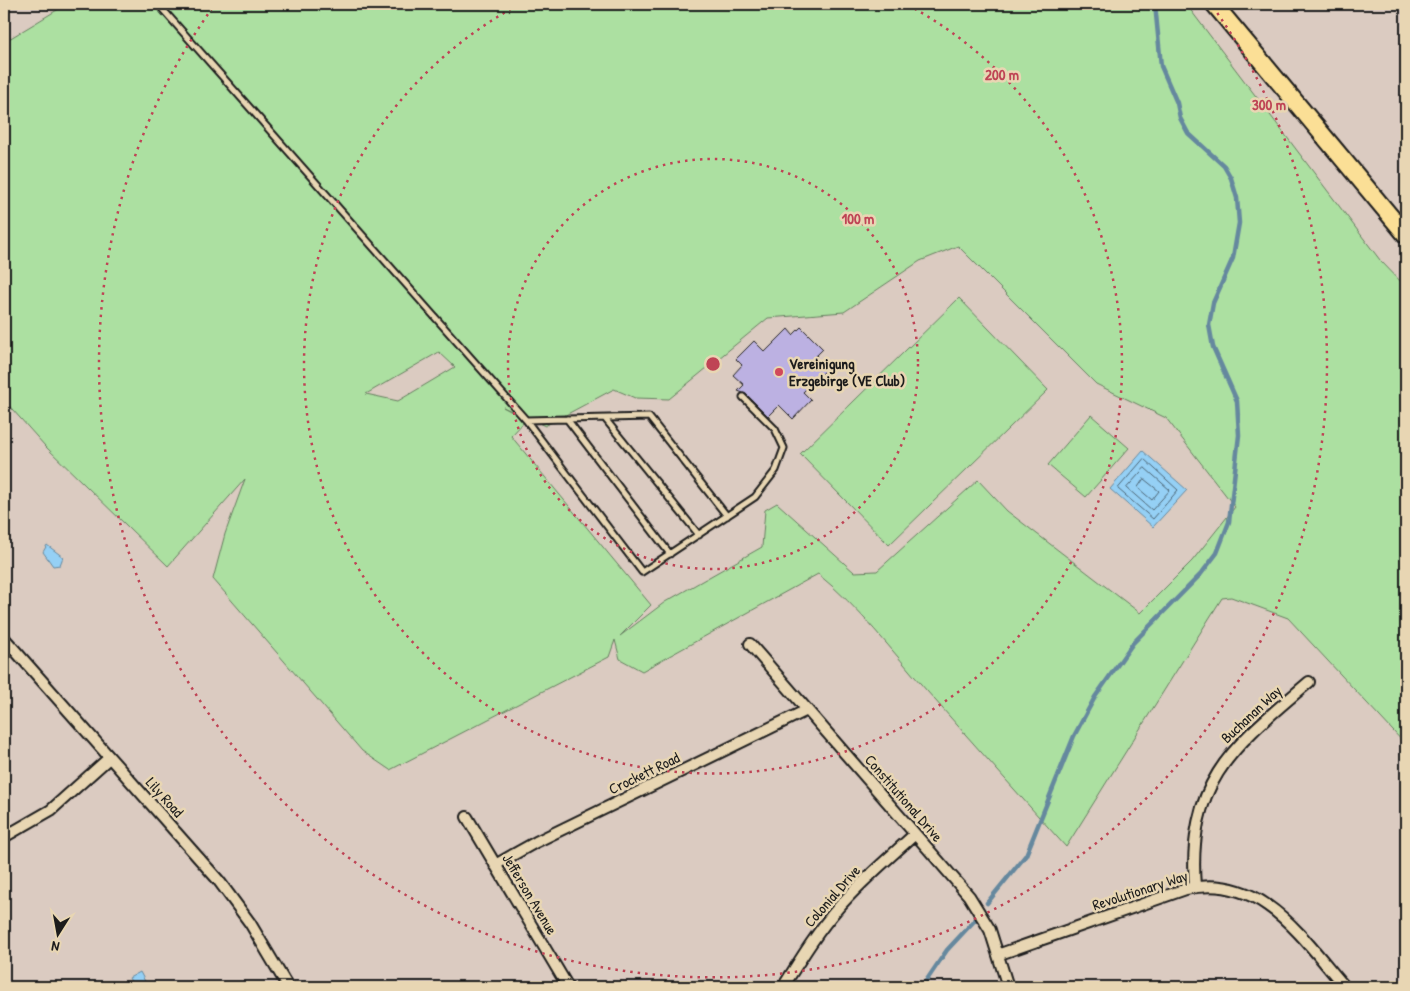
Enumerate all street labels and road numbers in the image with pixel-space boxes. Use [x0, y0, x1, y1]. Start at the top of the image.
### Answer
street label: Buchanan Way [1216, 680, 1286, 748]
street label: Crockett Road [605, 747, 683, 799]
street label: Constitutional Drive [860, 750, 948, 846]
street label: Lily Road [141, 772, 189, 822]
street label: Jefferson Avenue [498, 849, 563, 939]
street label: Colonial Drive [799, 860, 865, 932]
street label: Revolutionary Way [1090, 865, 1190, 915]

